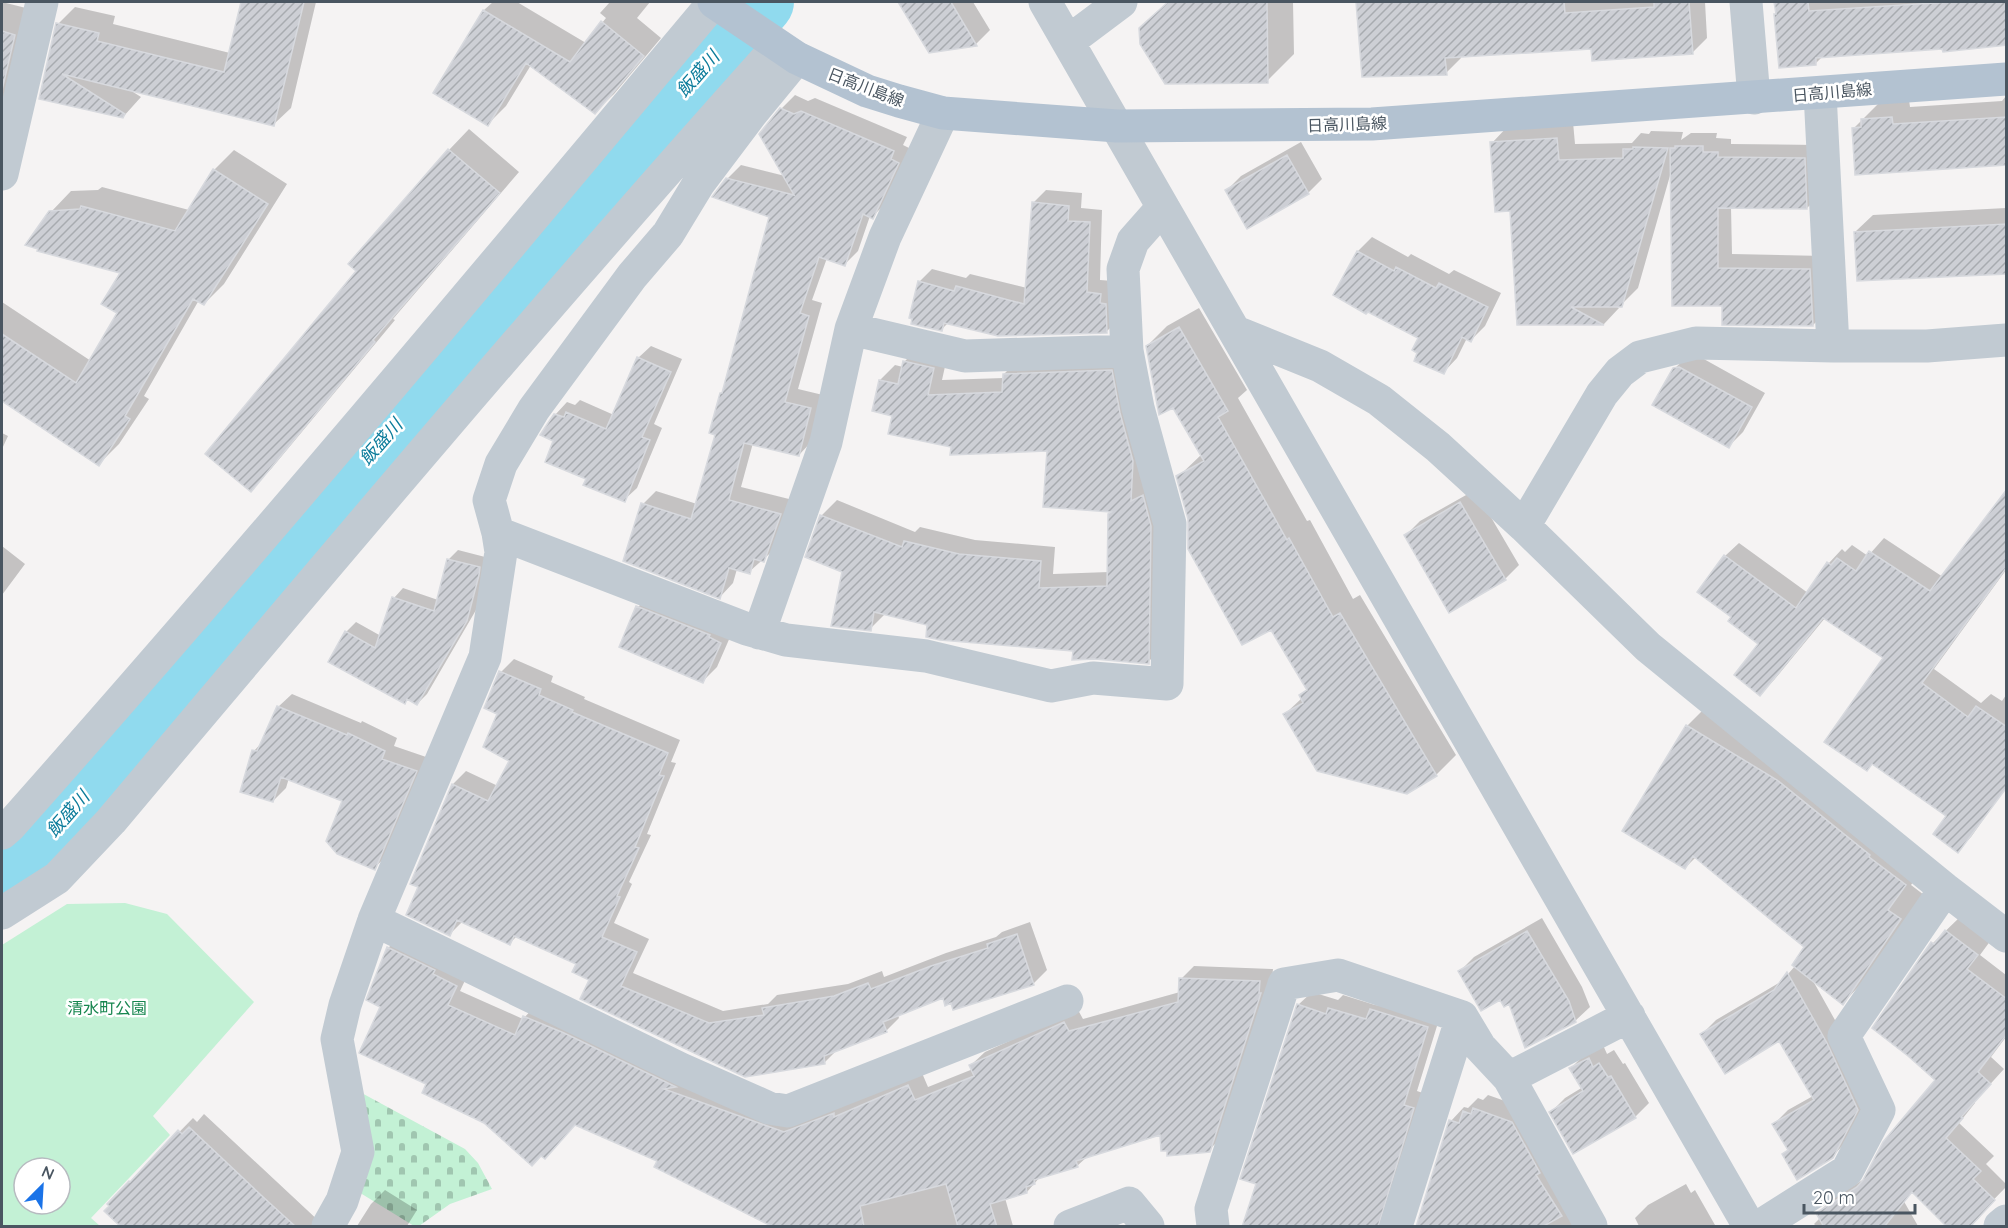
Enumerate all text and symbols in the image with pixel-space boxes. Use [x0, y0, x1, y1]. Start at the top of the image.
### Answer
water label: 飯盛川 [671, 44, 725, 102]
street label: 日高川島線 [825, 63, 907, 111]
street label: 日高川島線 [1791, 79, 1873, 105]
street label: 日高川島線 [1307, 113, 1387, 135]
water label: 飯盛川 [354, 412, 408, 470]
water label: 飯盛川 [41, 784, 95, 842]
park label: 清水町公園 [67, 998, 147, 1018]
north arrow [12, 1156, 72, 1216]
text: N [39, 1161, 58, 1184]
scale bar [1804, 1177, 1915, 1215]
text: 20 m [1813, 1186, 1855, 1209]

